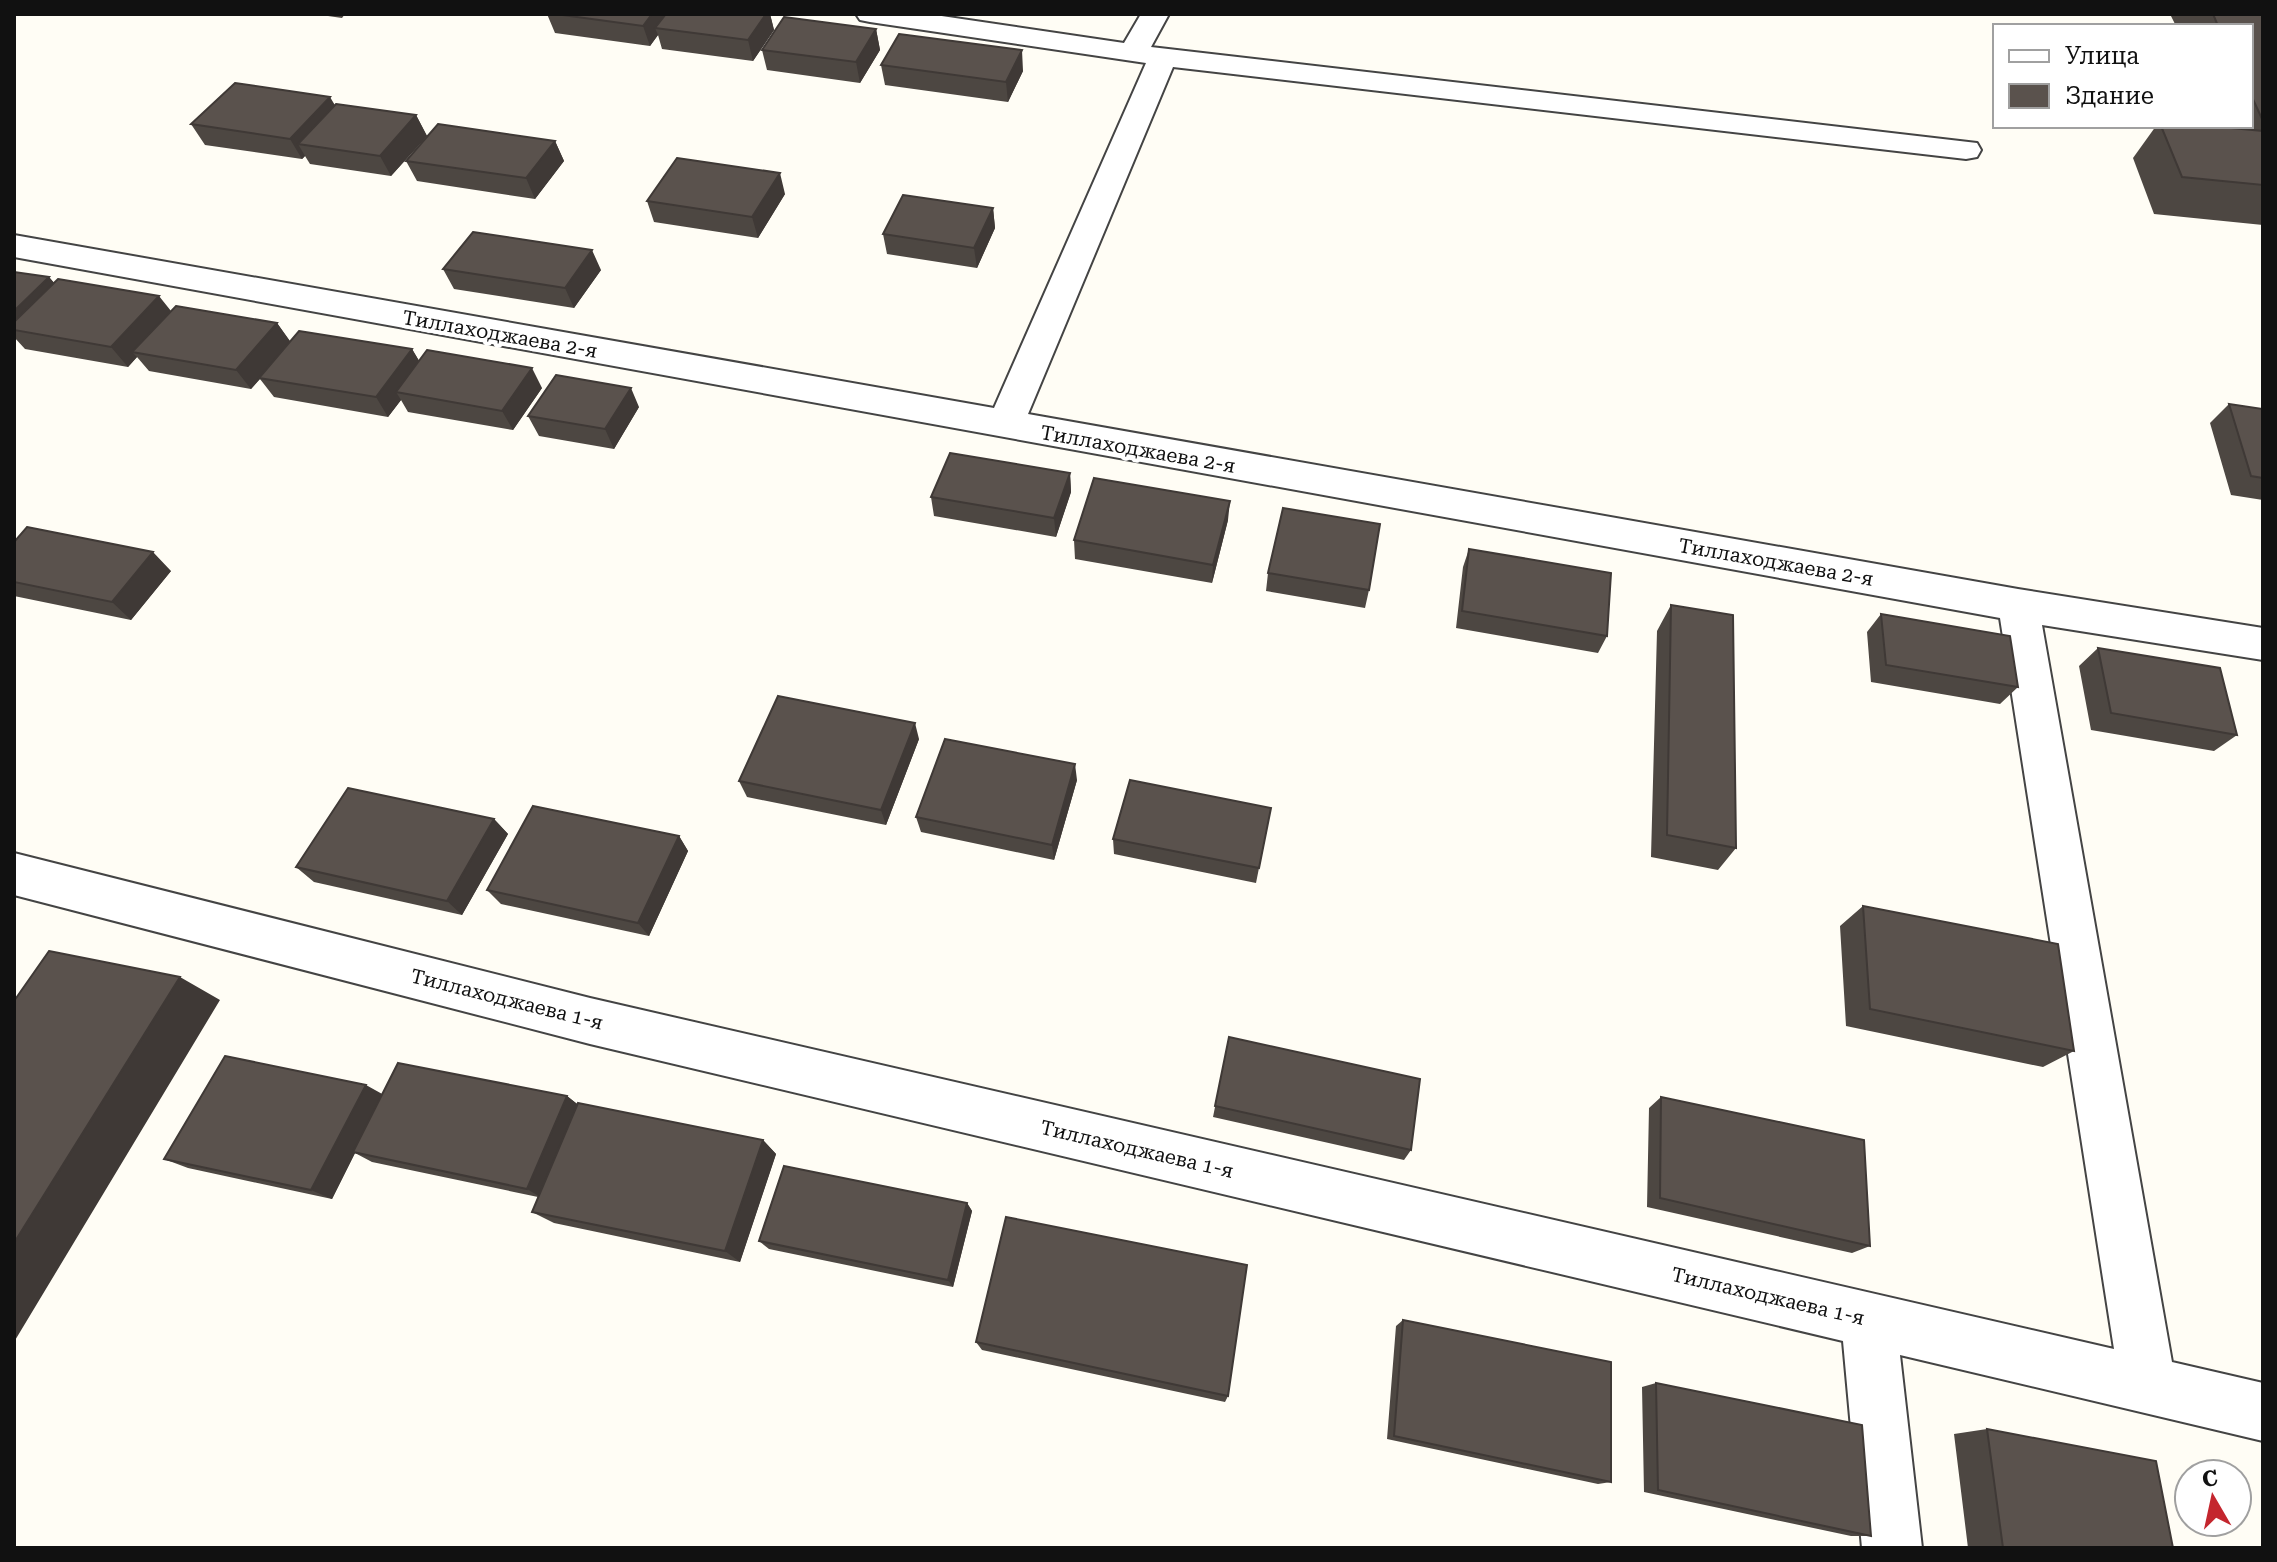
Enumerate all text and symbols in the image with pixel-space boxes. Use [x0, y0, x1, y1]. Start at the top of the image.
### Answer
legend [1993, 24, 2253, 128]
text: Улица [2065, 42, 2139, 70]
text: Здание [2065, 82, 2154, 110]
street label: Тиллаходжаева 2-я [401, 305, 599, 363]
street label: Тиллаходжаева 2-я [1039, 420, 1237, 478]
street label: Тиллаходжаева 2-я [1677, 533, 1875, 591]
street label: Тиллаходжаева 1-я [408, 963, 606, 1035]
street label: Тиллаходжаева 1-я [1038, 1115, 1236, 1183]
street label: Тиллаходжаева 1-я [1669, 1262, 1867, 1330]
north arrow [2173, 1458, 2253, 1538]
text: С [2200, 1465, 2220, 1492]

